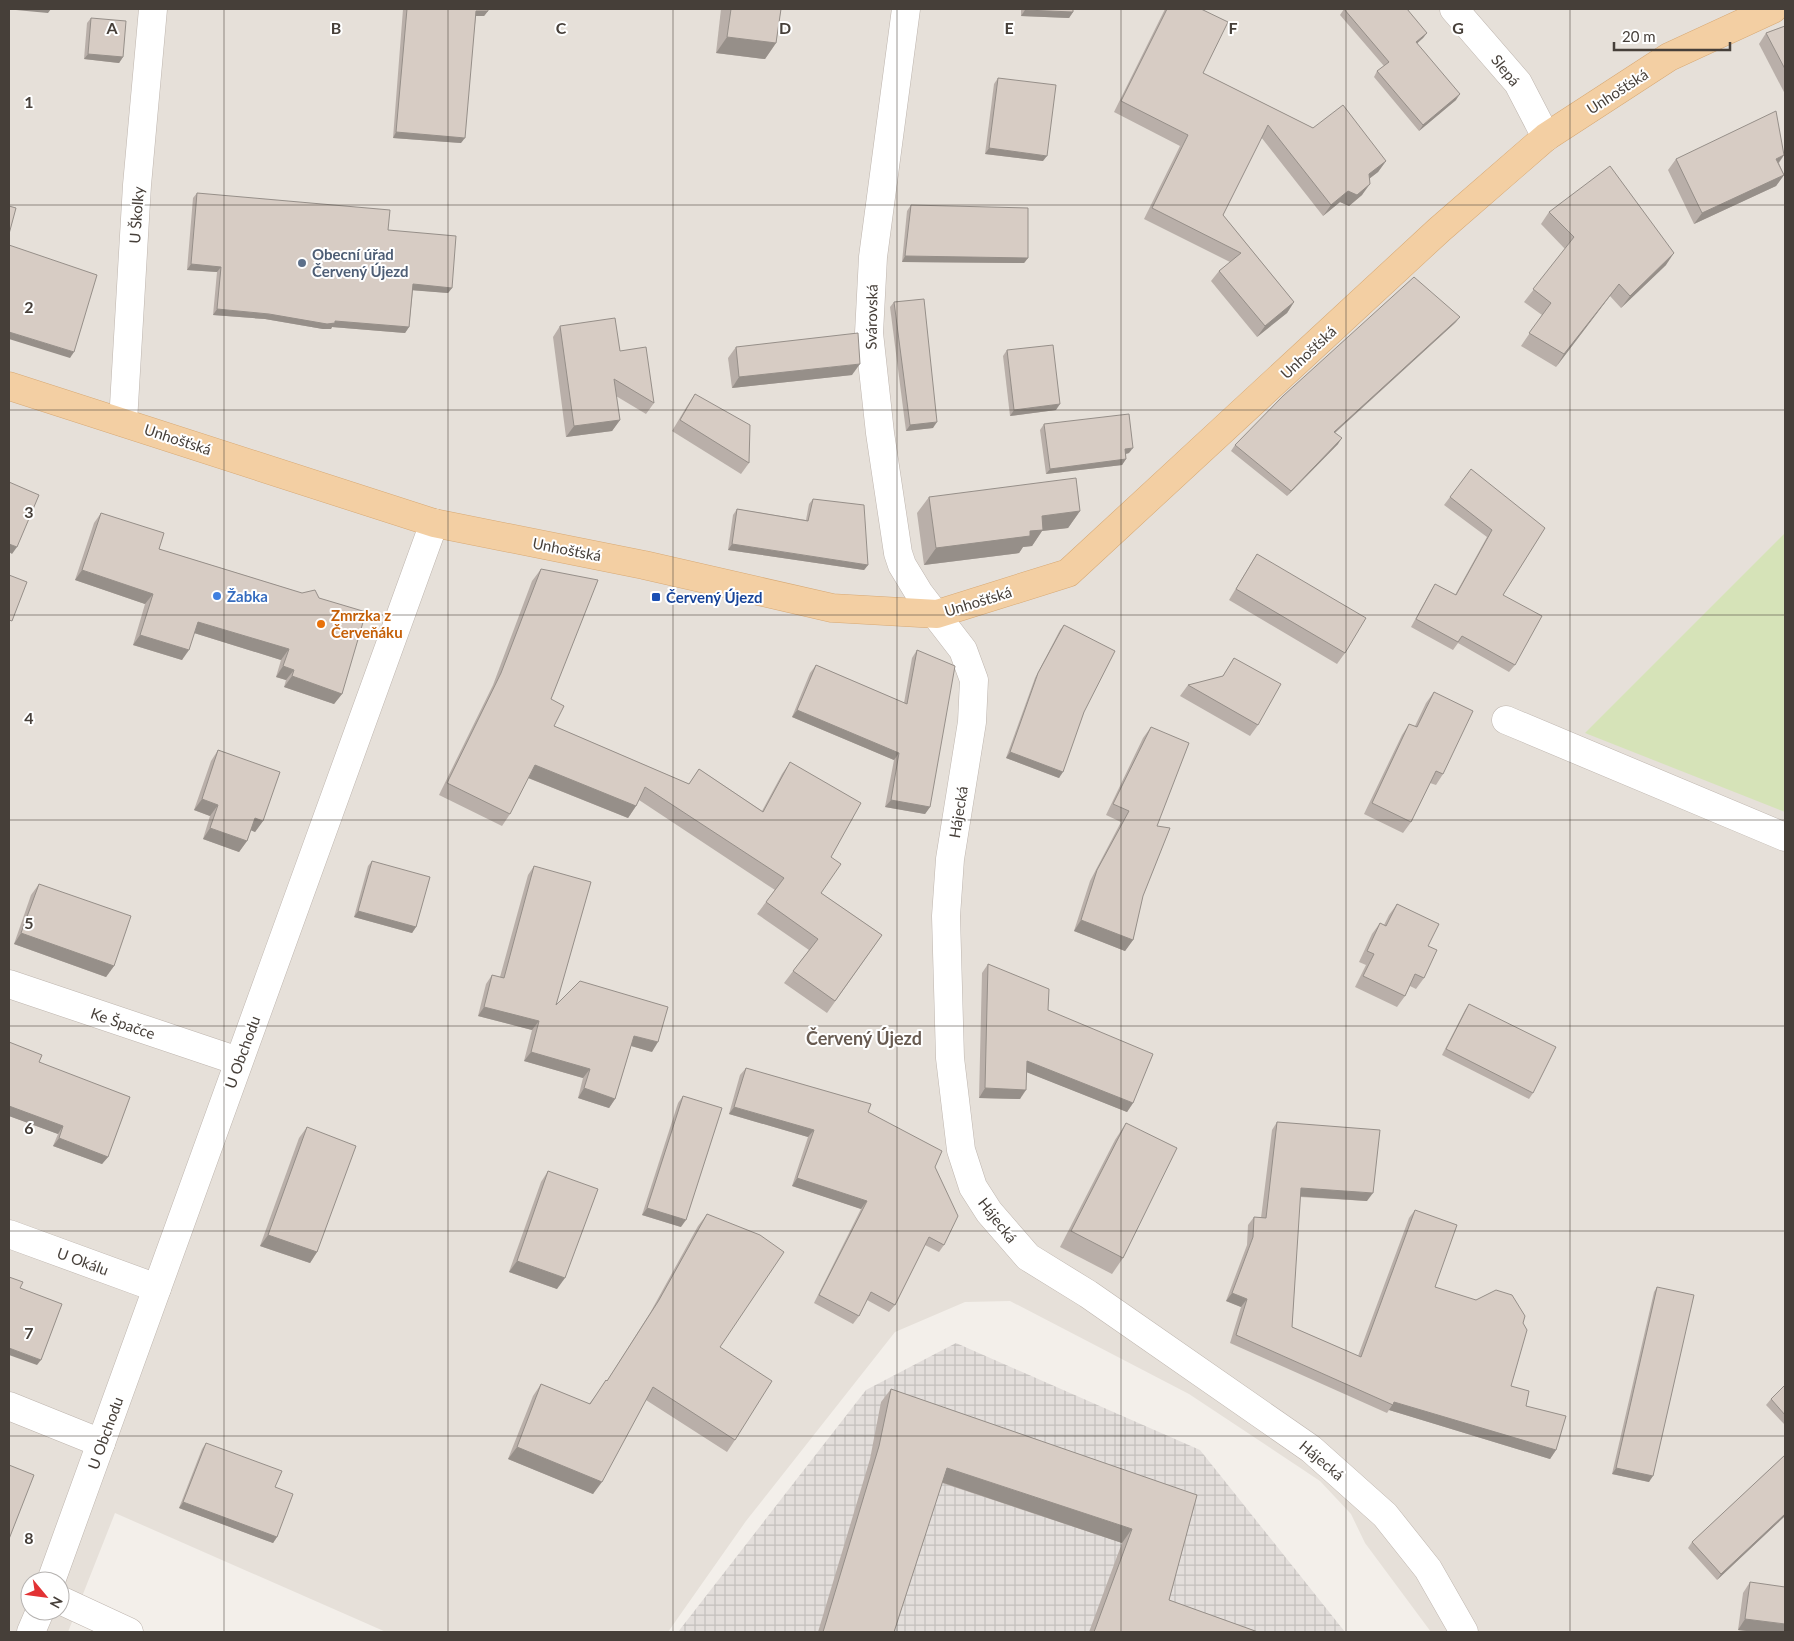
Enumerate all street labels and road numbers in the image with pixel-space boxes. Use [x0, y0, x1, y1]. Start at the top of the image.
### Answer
street label: Slepá [1488, 51, 1524, 89]
street label: Unhošťská [1583, 65, 1651, 117]
street label: U Školky [125, 185, 147, 244]
street label: Svárovská [861, 284, 881, 350]
street label: Unhošťská [1276, 322, 1340, 382]
street label: Unhošťská [142, 420, 214, 458]
street label: Unhošťská [531, 534, 603, 564]
street label: Unhošťská [942, 582, 1014, 620]
street label: Hájecká [945, 785, 971, 839]
street label: Ke Špačce [88, 1004, 158, 1042]
street label: U Obchodu [221, 1013, 263, 1091]
street label: Hájecká [975, 1194, 1021, 1246]
street label: U Okálu [55, 1243, 111, 1279]
street label: U Obchodu [84, 1394, 126, 1472]
street label: Hájecká [1296, 1436, 1348, 1484]

